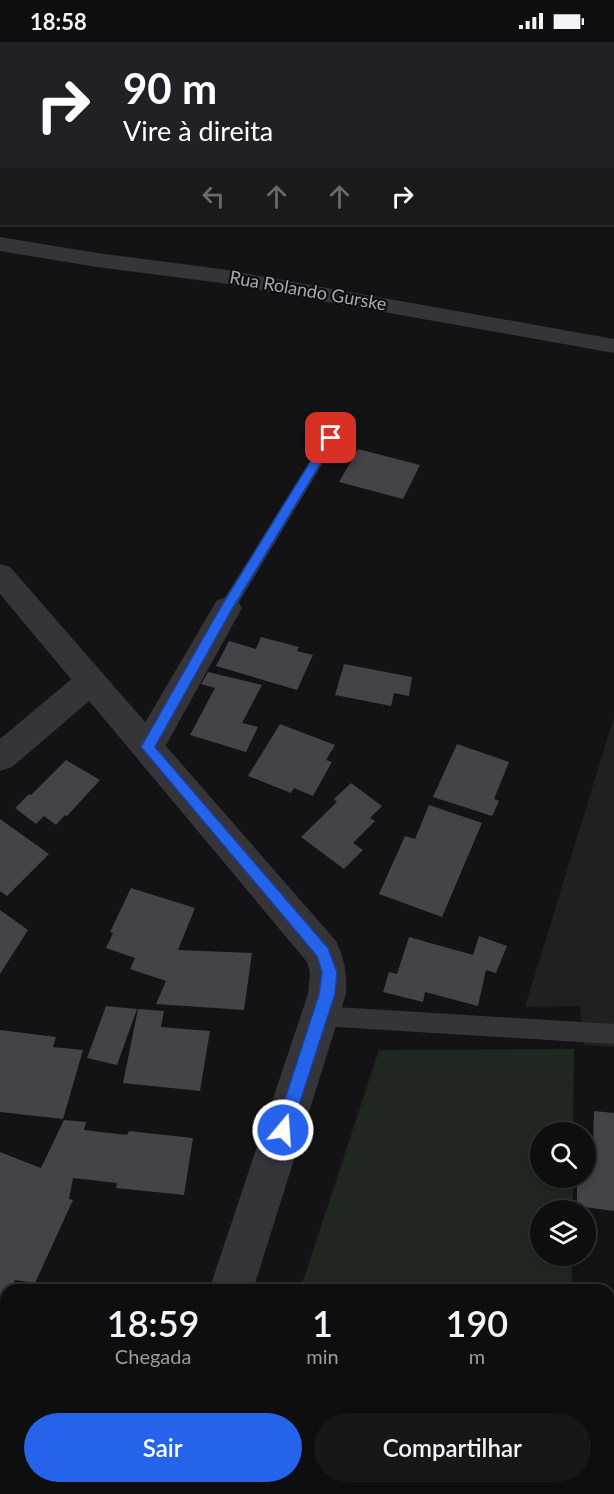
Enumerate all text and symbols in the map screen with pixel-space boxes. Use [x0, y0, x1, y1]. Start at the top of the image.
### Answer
text: 18:58 [30, 8, 87, 35]
text: 90 m [123, 63, 217, 113]
icon: right [24, 66, 102, 144]
text: Vire à direita [123, 114, 273, 147]
icon: left [197, 180, 230, 213]
icon: ahead [260, 180, 293, 213]
icon: ahead [323, 180, 356, 213]
icon: right [386, 180, 419, 213]
street label: Rua Rolando Gurske [228, 265, 388, 315]
pin [305, 412, 356, 463]
icon: arrive [314, 421, 347, 454]
position arrow [251, 1098, 315, 1162]
map controls [530, 1122, 596, 1266]
button: search [530, 1122, 596, 1188]
button: layers [530, 1200, 596, 1266]
text: 18:59 [107, 1301, 199, 1345]
text: 1 [312, 1301, 333, 1345]
text: 190 [446, 1301, 508, 1345]
text: Chegada [115, 1344, 191, 1368]
text: min [306, 1344, 339, 1368]
text: m [469, 1344, 485, 1368]
button: Sair [24, 1413, 302, 1482]
button: Compartilhar [314, 1413, 591, 1482]

